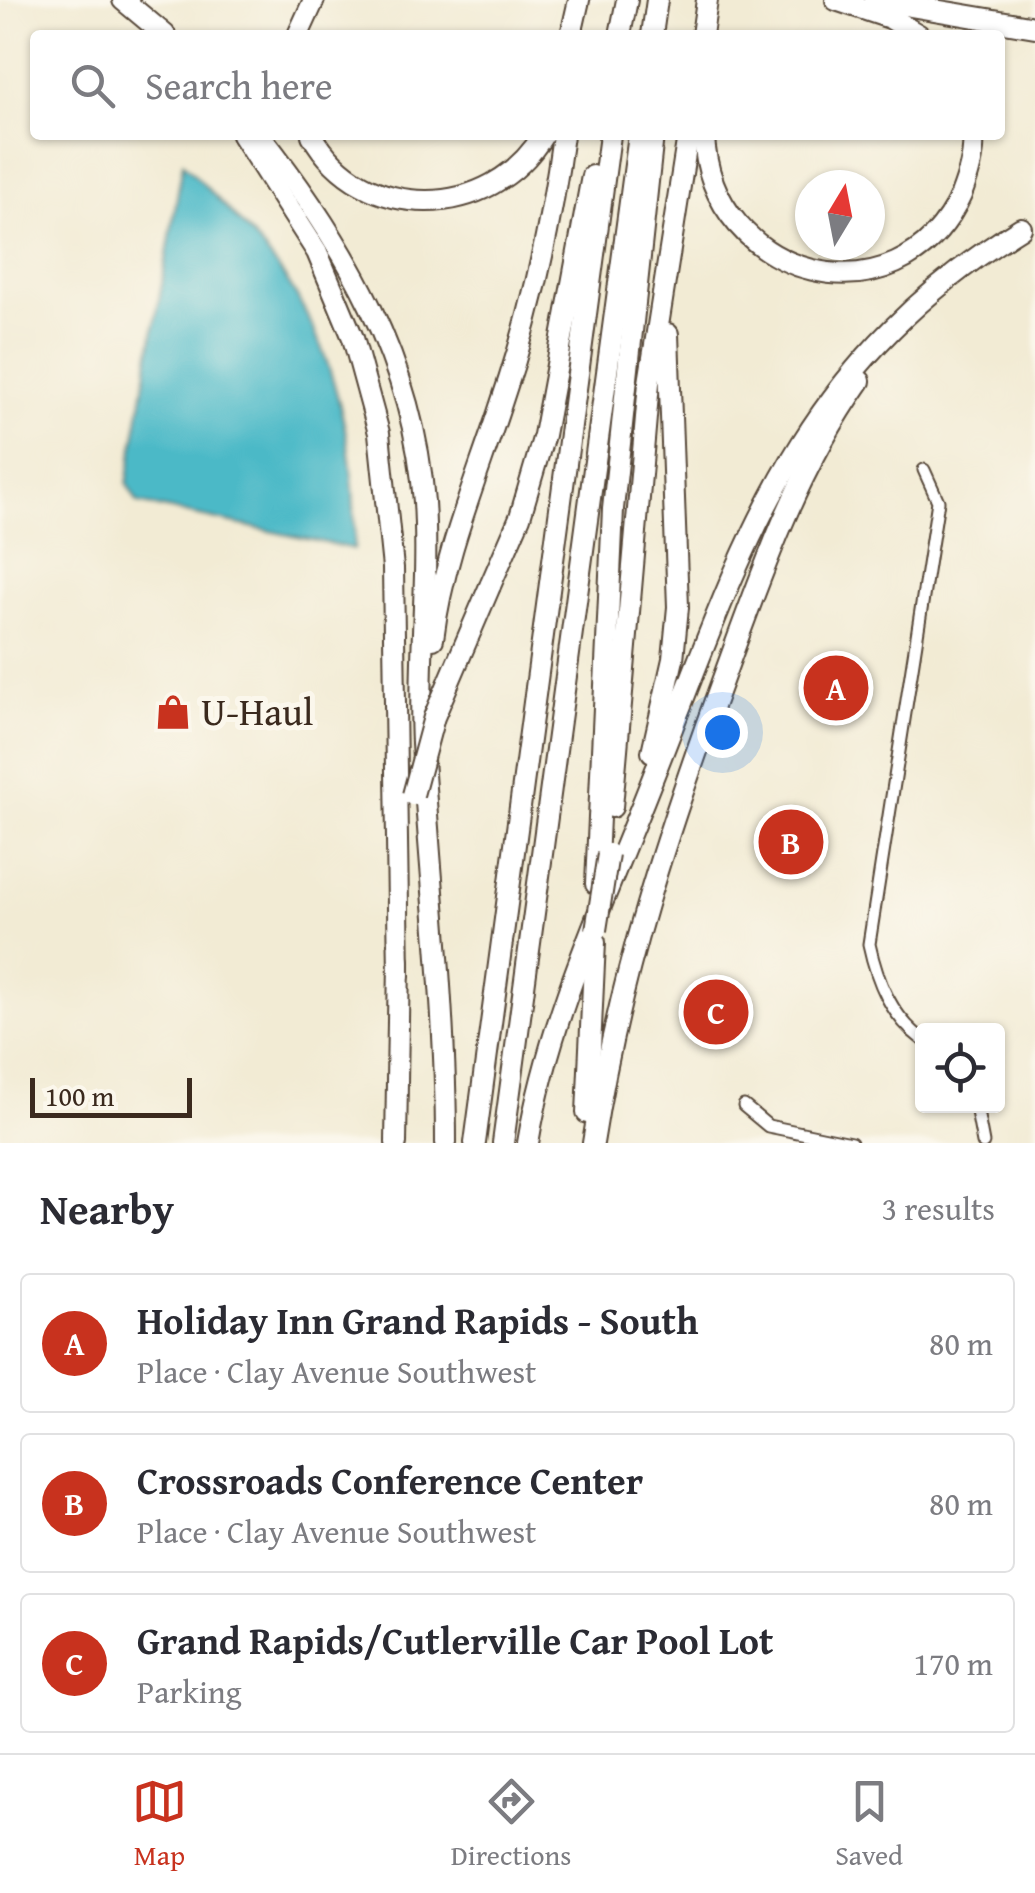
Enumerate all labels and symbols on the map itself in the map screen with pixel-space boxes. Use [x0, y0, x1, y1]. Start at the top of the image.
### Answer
north arrow [795, 170, 885, 260]
pin: A [804, 650, 868, 726]
place label: U-Haul [201, 683, 313, 739]
shop icon: U-Haul [154, 693, 192, 731]
your location [697, 707, 748, 758]
pin: B [758, 804, 824, 880]
pin: C [684, 974, 748, 1050]
scale bar [30, 1073, 192, 1118]

